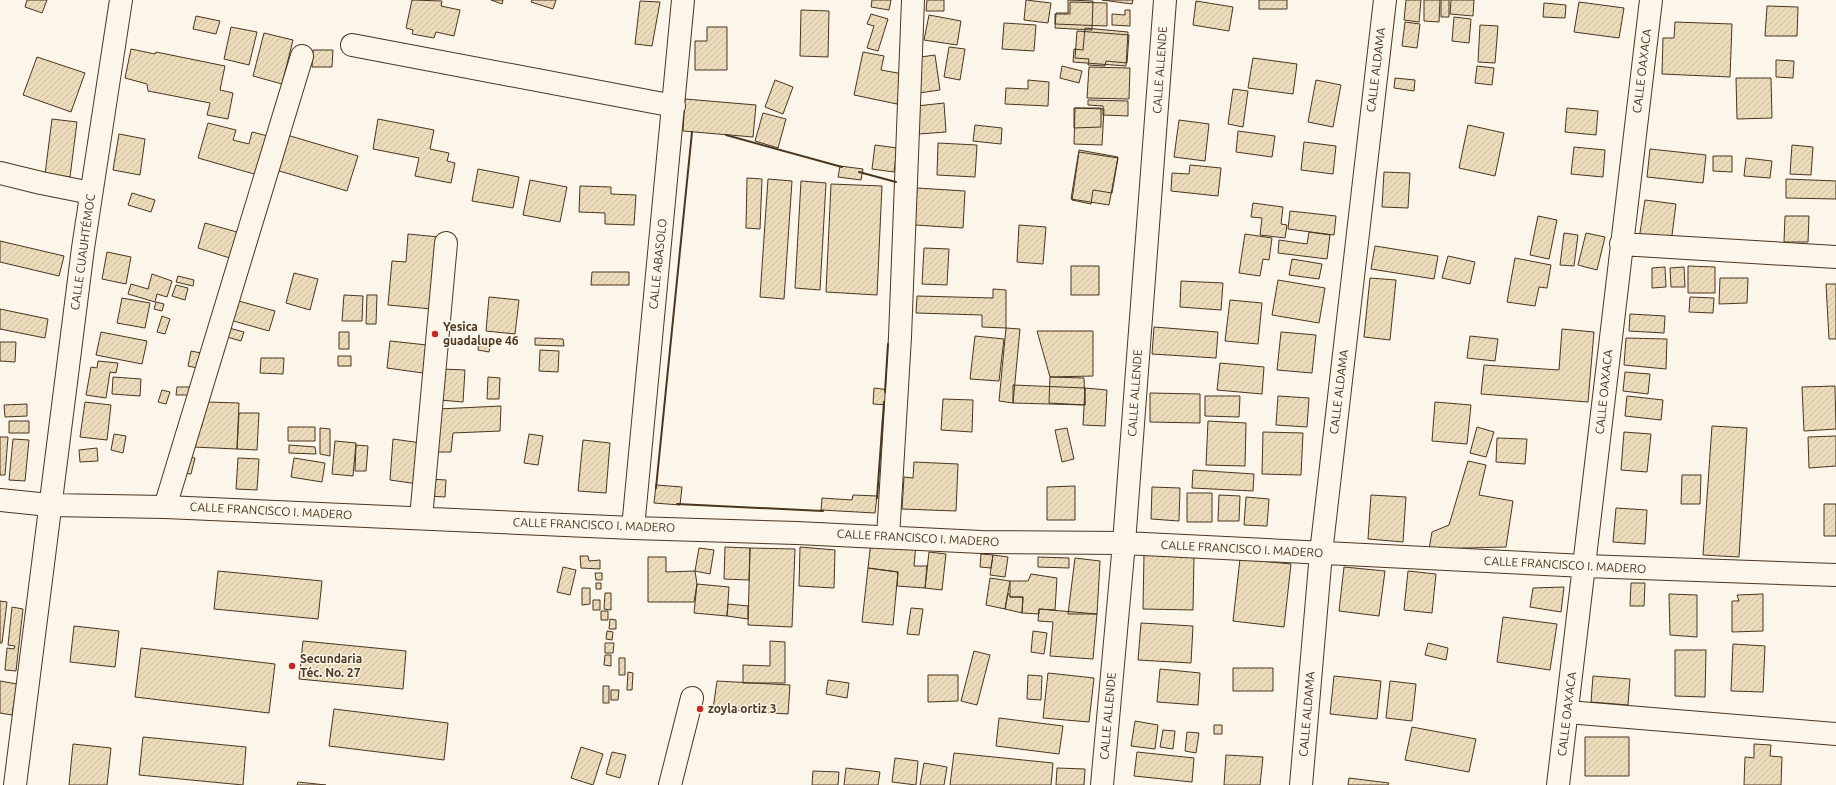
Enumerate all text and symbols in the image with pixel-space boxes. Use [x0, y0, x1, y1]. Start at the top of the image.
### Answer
street label: CALLE ALLENDE [1150, 26, 1169, 114]
street label: CALLE ALDAMA [1364, 27, 1387, 113]
street label: CALLE OAXACA [1630, 28, 1653, 114]
street label: CALLE CUAUHTÉMOC [68, 192, 97, 311]
street label: CALLE ABASOLO [646, 218, 669, 310]
place label: Yesica guadalupe 46 [443, 320, 519, 347]
marker: Yesica guadalupe 46 [430, 329, 440, 339]
street label: CALLE ALLENDE [1125, 349, 1144, 437]
street label: CALLE ALDAMA [1327, 349, 1350, 435]
street label: CALLE OAXACA [1593, 349, 1614, 435]
street label: CALLE FRANCISCO I. MADERO [189, 500, 353, 521]
street label: CALLE FRANCISCO I. MADERO [513, 515, 676, 534]
street label: CALLE FRANCISCO I. MADERO [836, 527, 1000, 548]
street label: CALLE FRANCISCO I. MADERO [1160, 538, 1324, 559]
street label: CALLE FRANCISCO I. MADERO [1483, 554, 1647, 575]
place label: Secundaria Téc. No. 27 [300, 652, 362, 679]
marker: Secundaria Téc. No. 27 [287, 661, 297, 671]
street label: CALLE ALLENDE [1097, 671, 1118, 760]
street label: CALLE ALDAMA [1296, 671, 1317, 757]
street label: CALLE OAXACA [1555, 671, 1578, 757]
place label: zoyla ortiz 3 [708, 702, 776, 715]
marker: zoyla ortiz 3 [695, 704, 705, 714]

